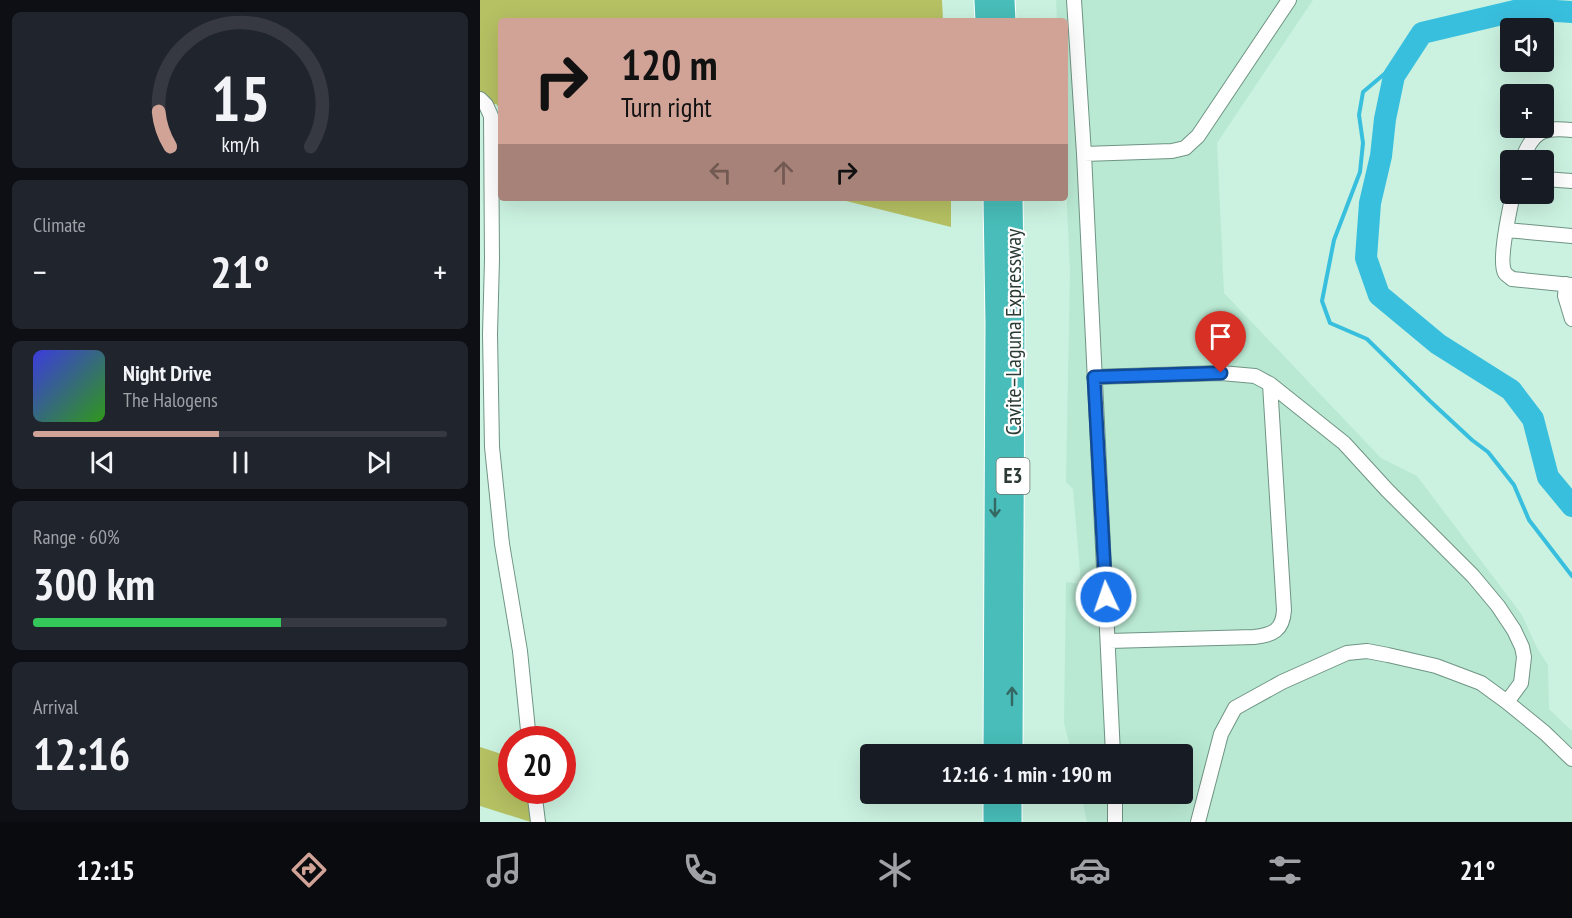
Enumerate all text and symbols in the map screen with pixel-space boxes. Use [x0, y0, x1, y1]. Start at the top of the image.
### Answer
map controls [1500, 18, 1554, 204]
button: sound [1500, 18, 1554, 72]
text: 120 m [621, 37, 718, 92]
icon: right [522, 42, 600, 120]
text: 15 [210, 57, 270, 138]
button: + [1500, 84, 1554, 138]
text: Turn right [621, 90, 712, 124]
text: km/h [221, 130, 259, 158]
button: − [1500, 150, 1554, 204]
icon: left [704, 156, 737, 189]
icon: ahead [767, 156, 800, 189]
icon: right [830, 156, 863, 189]
text: Climate [33, 212, 86, 238]
street label: Cavite–Laguna Expressway [999, 228, 1027, 435]
text: 21° [210, 242, 270, 300]
text: − [33, 250, 47, 293]
text: + [433, 250, 447, 293]
pin [1195, 311, 1246, 373]
icon: arrive [1204, 320, 1237, 353]
text: Night Drive [123, 359, 212, 387]
text: The Halogens [123, 387, 218, 413]
icon: previous [86, 446, 119, 479]
icon: pause [224, 446, 257, 479]
icon: next [362, 446, 395, 479]
road number: E3 [996, 458, 1030, 494]
one-way arrow [989, 498, 1001, 518]
text: Range · 60% [33, 524, 120, 550]
text: 300 km [33, 554, 155, 612]
position arrow [1074, 565, 1138, 629]
one-way arrow [1006, 687, 1018, 707]
text: Arrival [33, 694, 78, 720]
text: 12:16 [33, 724, 130, 782]
speed limit sign: 20 [498, 726, 576, 804]
text: 12:16 · 1 min · 190 m [941, 760, 1112, 788]
icon: directions [288, 849, 330, 891]
icon: music [483, 849, 525, 891]
icon: phone [679, 849, 721, 891]
icon: climate [874, 849, 916, 891]
icon: car [1069, 849, 1111, 891]
icon: filters [1264, 849, 1306, 891]
text: 12:15 [77, 853, 135, 887]
text: 21° [1460, 853, 1495, 887]

